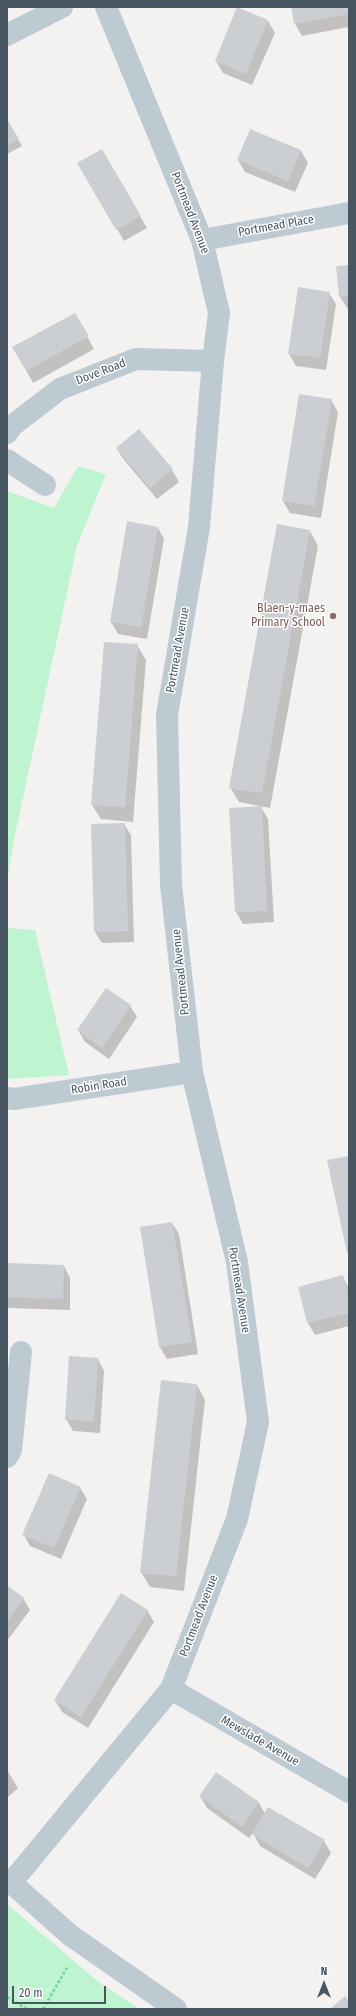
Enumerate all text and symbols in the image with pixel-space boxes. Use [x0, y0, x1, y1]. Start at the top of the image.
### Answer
street label: Portmead Avenue [168, 170, 212, 256]
street label: Portmead Place [237, 212, 315, 240]
street label: Dove Road [74, 356, 128, 388]
place label: Blaen-y-maes Primary School [251, 602, 325, 630]
street label: Portmead Avenue [163, 606, 193, 694]
marker: Blaen-y-maes Primary School [328, 611, 338, 621]
street label: Portmead Avenue [169, 928, 193, 1016]
street label: Robin Road [70, 1075, 128, 1097]
street label: Portmead Avenue [225, 1246, 253, 1334]
street label: Portmead Avenue [177, 1573, 221, 1659]
street label: Mewslade Avenue [218, 1713, 302, 1769]
north arrow [304, 1964, 344, 2004]
text: N [321, 1965, 327, 1978]
scale bar [14, 1978, 108, 2004]
text: 20 m [19, 1986, 43, 2000]

